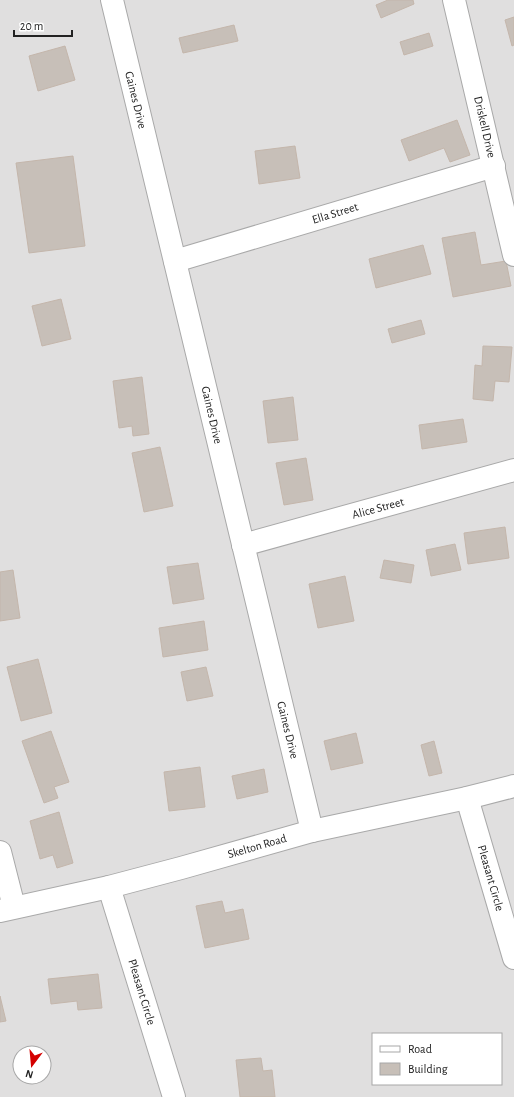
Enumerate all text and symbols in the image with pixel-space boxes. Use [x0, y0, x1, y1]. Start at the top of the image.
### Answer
scale bar [14, 12, 72, 38]
text: 20 m [20, 20, 43, 32]
street label: Gaines Drive [123, 70, 149, 130]
street label: Driskell Drive [472, 95, 498, 159]
street label: Ella Street [311, 200, 360, 226]
street label: Gaines Drive [200, 385, 224, 445]
street label: Alice Street [351, 495, 405, 521]
street label: Gaines Drive [275, 700, 301, 760]
street label: Skelton Road [226, 832, 288, 860]
street label: Pleasant Circle [476, 844, 506, 912]
street label: Pleasant Circle [126, 958, 158, 1026]
legend [372, 1033, 502, 1085]
text: Road [408, 1043, 432, 1055]
north arrow [12, 1045, 52, 1085]
text: Building [408, 1063, 448, 1075]
text: N [24, 1068, 35, 1080]

